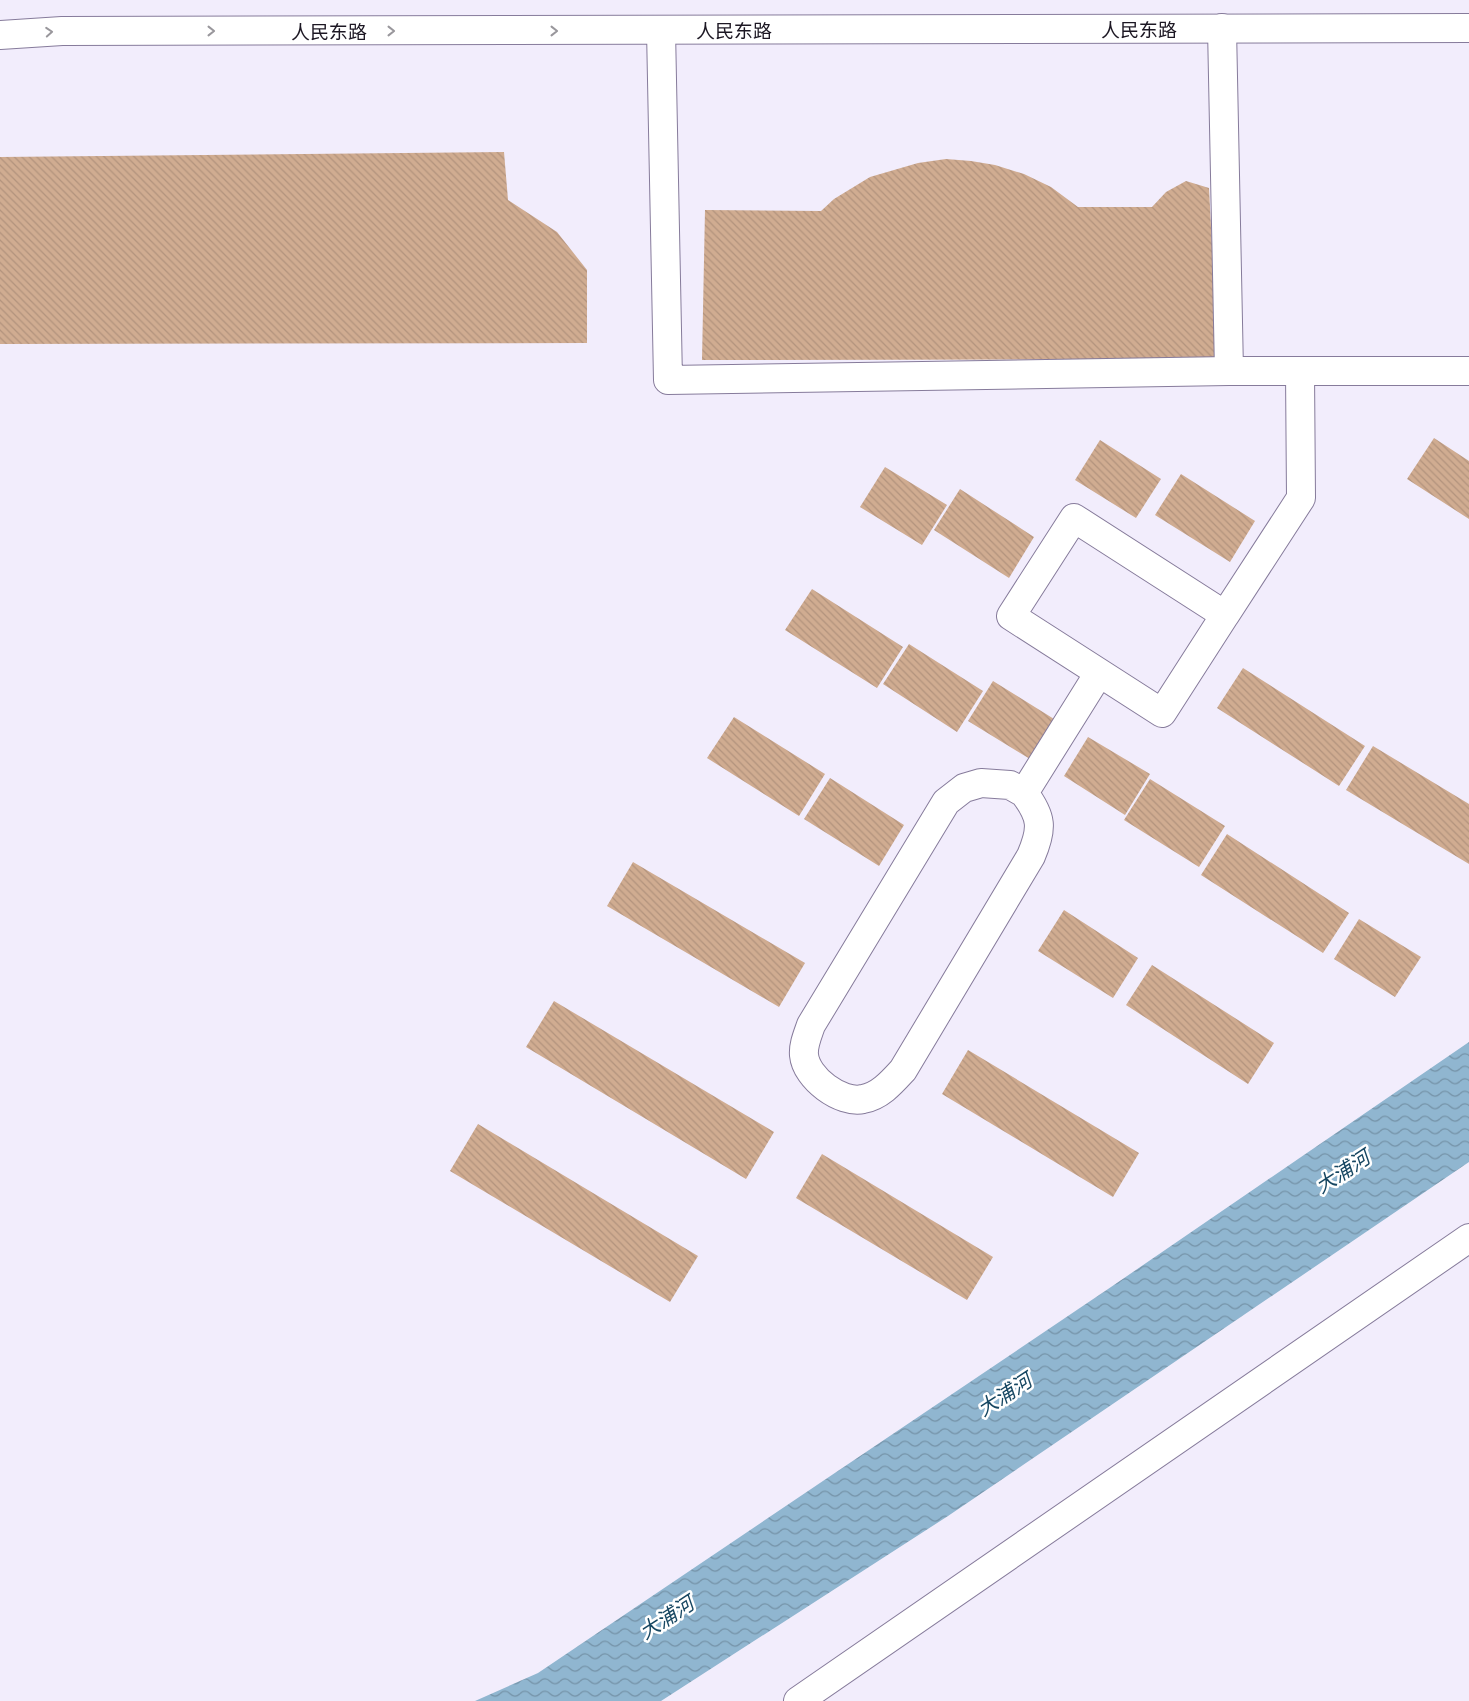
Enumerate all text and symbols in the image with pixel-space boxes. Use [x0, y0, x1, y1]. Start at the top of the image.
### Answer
street label: 人民东路 [1101, 18, 1177, 41]
street label: 人民东路 [696, 19, 772, 42]
street label: 人民东路 [291, 20, 367, 43]
one-way arrow [45, 26, 53, 37]
one-way arrow [208, 26, 215, 36]
one-way arrow [388, 26, 395, 36]
one-way arrow [550, 26, 558, 36]
water label: 大浦河 [1310, 1142, 1377, 1197]
water label: 大浦河 [972, 1365, 1039, 1420]
water label: 大浦河 [634, 1588, 701, 1643]

